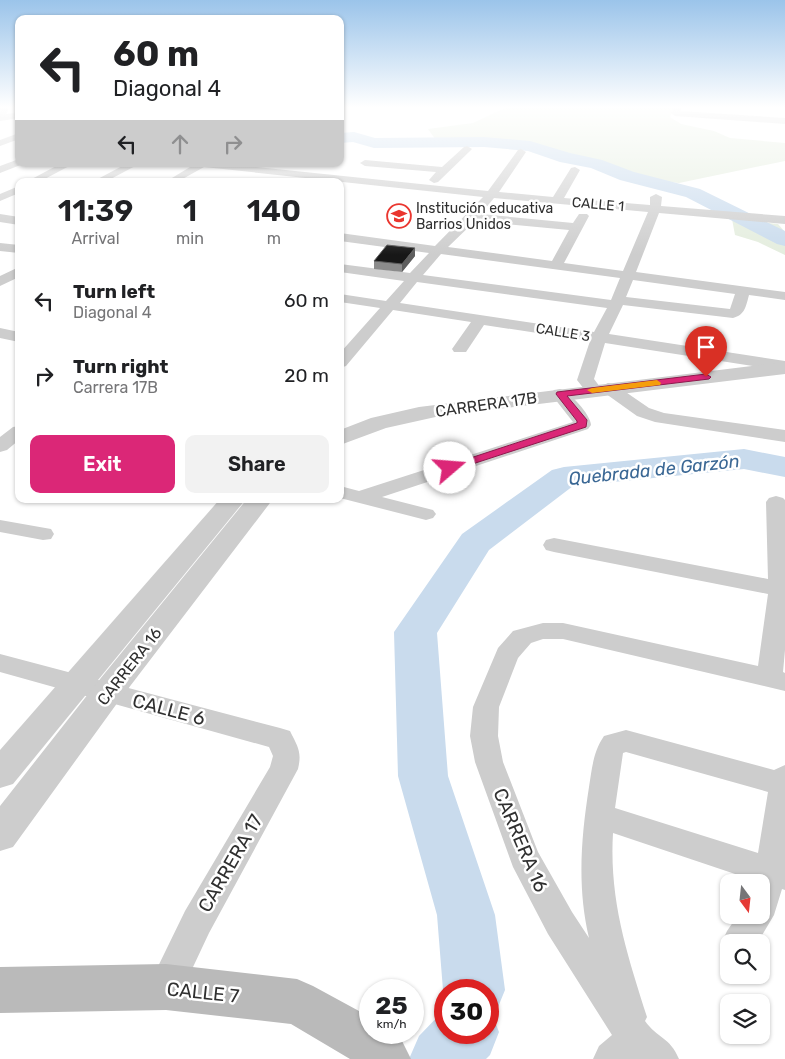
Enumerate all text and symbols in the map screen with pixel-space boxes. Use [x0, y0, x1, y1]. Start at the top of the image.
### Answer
text: 60 m [113, 33, 199, 75]
icon: left [30, 35, 95, 100]
text: Diagonal 4 [113, 75, 221, 102]
icon: left [113, 130, 141, 158]
icon: ahead [166, 130, 194, 158]
icon: right [219, 130, 247, 158]
text: 11:39 [58, 193, 133, 229]
text: 1 [183, 193, 197, 229]
text: 140 [247, 193, 301, 229]
street label: CALLE 1 [571, 194, 625, 215]
place label: Institución educativa Barrios Unidos [416, 200, 553, 233]
school or university icon: Institución educativa Barrios Unidos [386, 203, 412, 229]
text: Arrival [72, 229, 120, 248]
text: min [176, 229, 204, 248]
text: m [267, 229, 281, 248]
text: Turn left [73, 280, 155, 303]
icon: left [30, 287, 58, 315]
text: 60 m [284, 289, 329, 312]
text: Diagonal 4 [73, 303, 152, 322]
street label: CALLE 3 [535, 320, 591, 345]
pin [685, 326, 727, 377]
icon: arrive [692, 333, 720, 361]
text: Turn right [73, 355, 168, 378]
icon: right [30, 362, 58, 390]
text: 20 m [284, 364, 329, 387]
text: Carrera 17B [73, 378, 158, 397]
street label: CARRERA 17B [434, 388, 538, 421]
button: Exit [30, 435, 175, 493]
button: Share [185, 435, 329, 493]
position arrow [423, 441, 475, 493]
water label: Quebrada de Garzón [567, 450, 741, 490]
street label: CARRERA 16 [93, 623, 166, 709]
street label: CALLE 6 [130, 689, 208, 730]
street label: CARRERA 16 [488, 785, 553, 896]
street label: CARRERA 17 [193, 810, 268, 916]
north arrow [720, 874, 770, 924]
map controls [720, 874, 770, 1044]
button: search [720, 934, 770, 984]
street label: CALLE 7 [166, 977, 240, 1008]
speed limit sign: 30 [434, 979, 499, 1044]
text: 25 [375, 991, 408, 1020]
button: layers [720, 994, 770, 1044]
text: km/h [377, 1017, 406, 1031]

